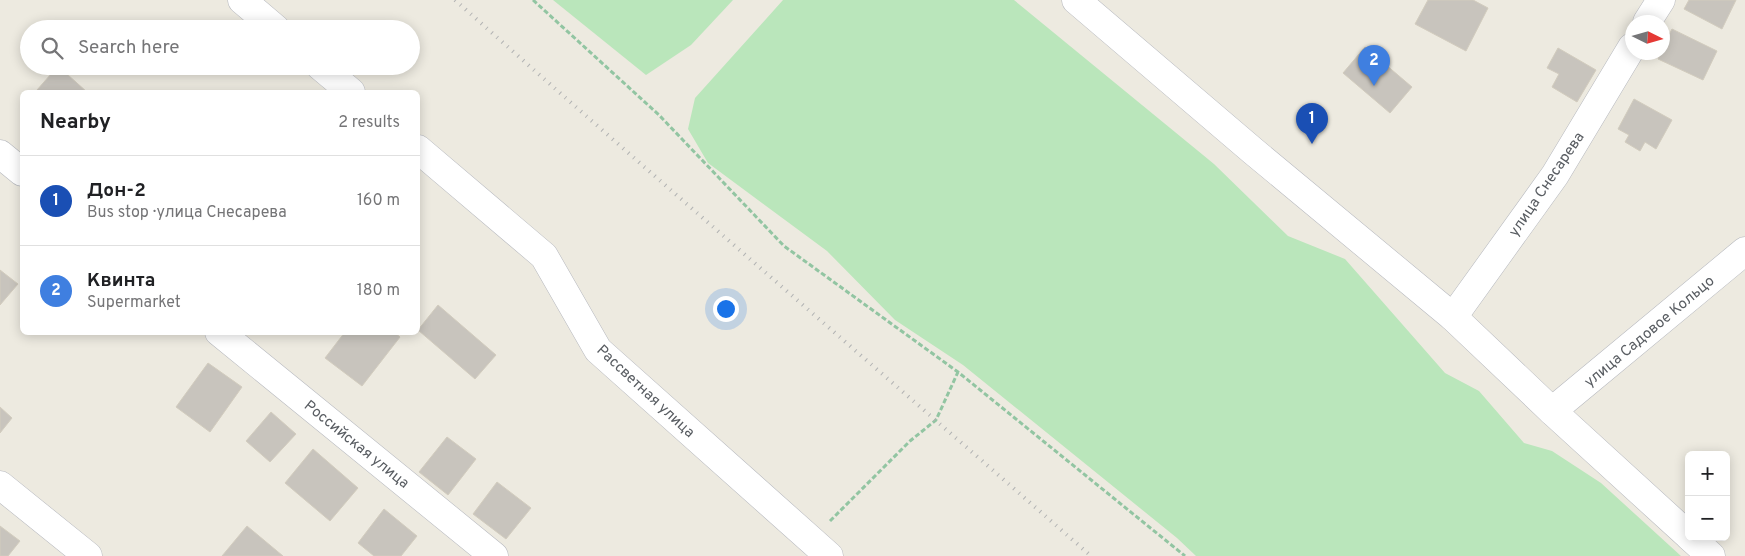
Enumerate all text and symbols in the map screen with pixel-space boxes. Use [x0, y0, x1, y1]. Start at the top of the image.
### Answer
north arrow [1625, 15, 1670, 60]
search box [20, 20, 420, 75]
icon: search [38, 34, 66, 62]
text: Search here [78, 36, 180, 60]
pin: 2 [1358, 45, 1390, 86]
pin: 1 [1296, 103, 1328, 144]
text: Nearby [40, 109, 111, 136]
text: 2 results [338, 113, 400, 133]
street label: улица Снесарева [1505, 129, 1589, 241]
text: Дон-2 [87, 179, 146, 203]
text: 1 [53, 191, 59, 211]
text: 160 m [357, 191, 400, 211]
text: Bus stop · улица Снесарева [87, 203, 287, 223]
text: Квинта [87, 269, 155, 293]
street label: улица Садовое Кольцо [1581, 272, 1719, 392]
text: 2 [51, 281, 61, 301]
text: 180 m [357, 281, 400, 301]
text: Supermarket [87, 293, 181, 313]
your location [713, 296, 739, 322]
street label: Рассветная улица [592, 342, 698, 443]
street label: Российская улица [300, 397, 413, 493]
map controls [1685, 451, 1730, 541]
button: + [1685, 451, 1730, 496]
button: − [1685, 496, 1730, 541]

